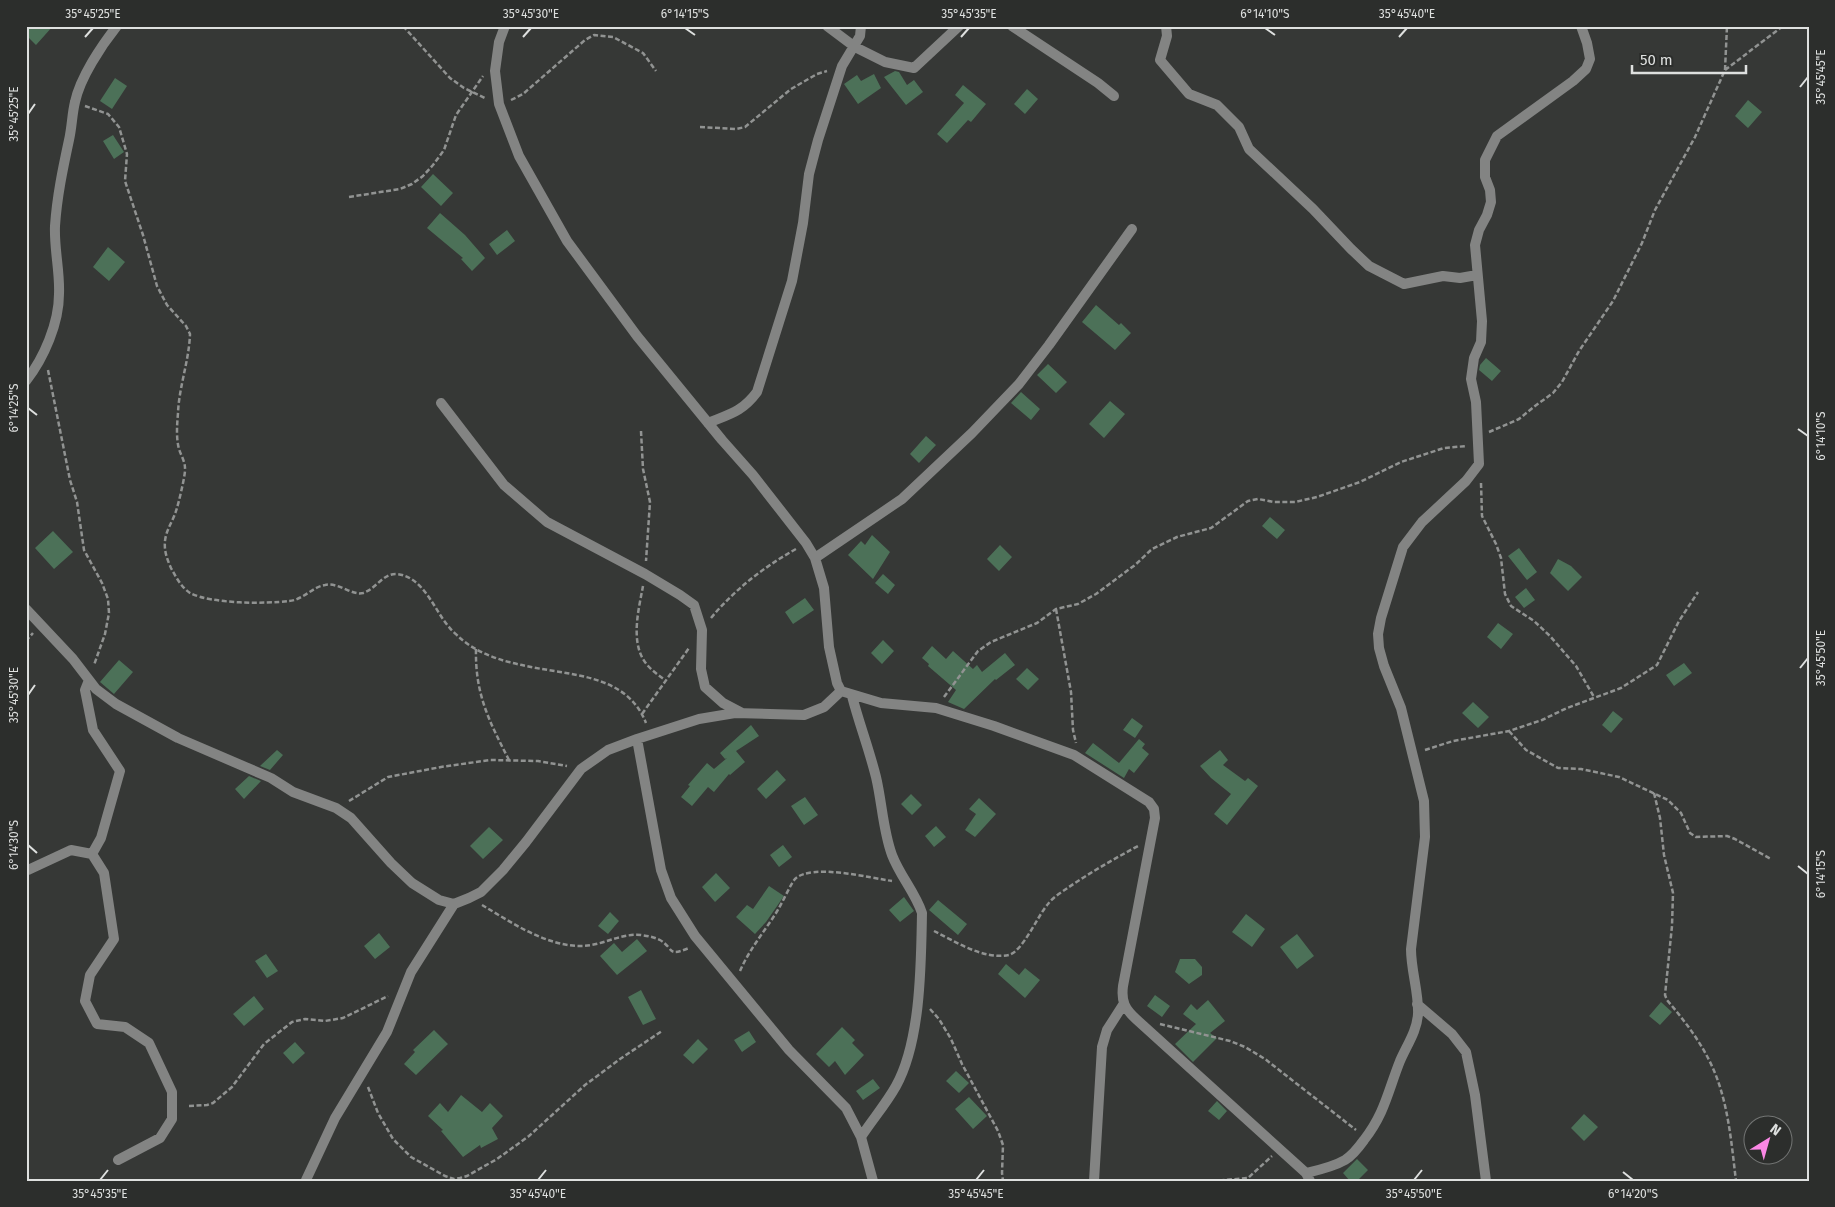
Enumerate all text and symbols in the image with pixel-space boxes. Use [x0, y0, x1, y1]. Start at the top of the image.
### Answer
text: 35°45'25"E [65, 7, 121, 21]
text: 35°45'30"E [503, 7, 559, 21]
text: 6°14'15"S [661, 7, 710, 21]
text: 35°45'35"E [941, 7, 997, 21]
text: 6°14'10"S [1240, 7, 1290, 21]
text: 35°45'40"E [1379, 7, 1435, 21]
scale bar [1632, 42, 1746, 74]
text: 35°45'45"E [1814, 49, 1828, 105]
text: 50 m [1640, 51, 1673, 69]
text: 35°45'25"E [7, 86, 21, 142]
text: 6°14'25"S [7, 383, 21, 433]
text: 6°14'10"S [1814, 411, 1828, 461]
text: 35°45'50"E [1814, 630, 1828, 686]
text: 35°45'30"E [7, 667, 21, 723]
text: 6°14'30"S [7, 820, 21, 870]
text: 6°14'15"S [1814, 849, 1828, 898]
north arrow [1742, 1114, 1792, 1164]
text: N [1767, 1120, 1784, 1140]
text: 35°45'35"E [72, 1187, 128, 1201]
text: 35°45'40"E [510, 1187, 566, 1201]
text: 35°45'45"E [948, 1187, 1004, 1201]
text: 35°45'50"E [1386, 1187, 1442, 1201]
text: 6°14'20"S [1608, 1187, 1658, 1201]

